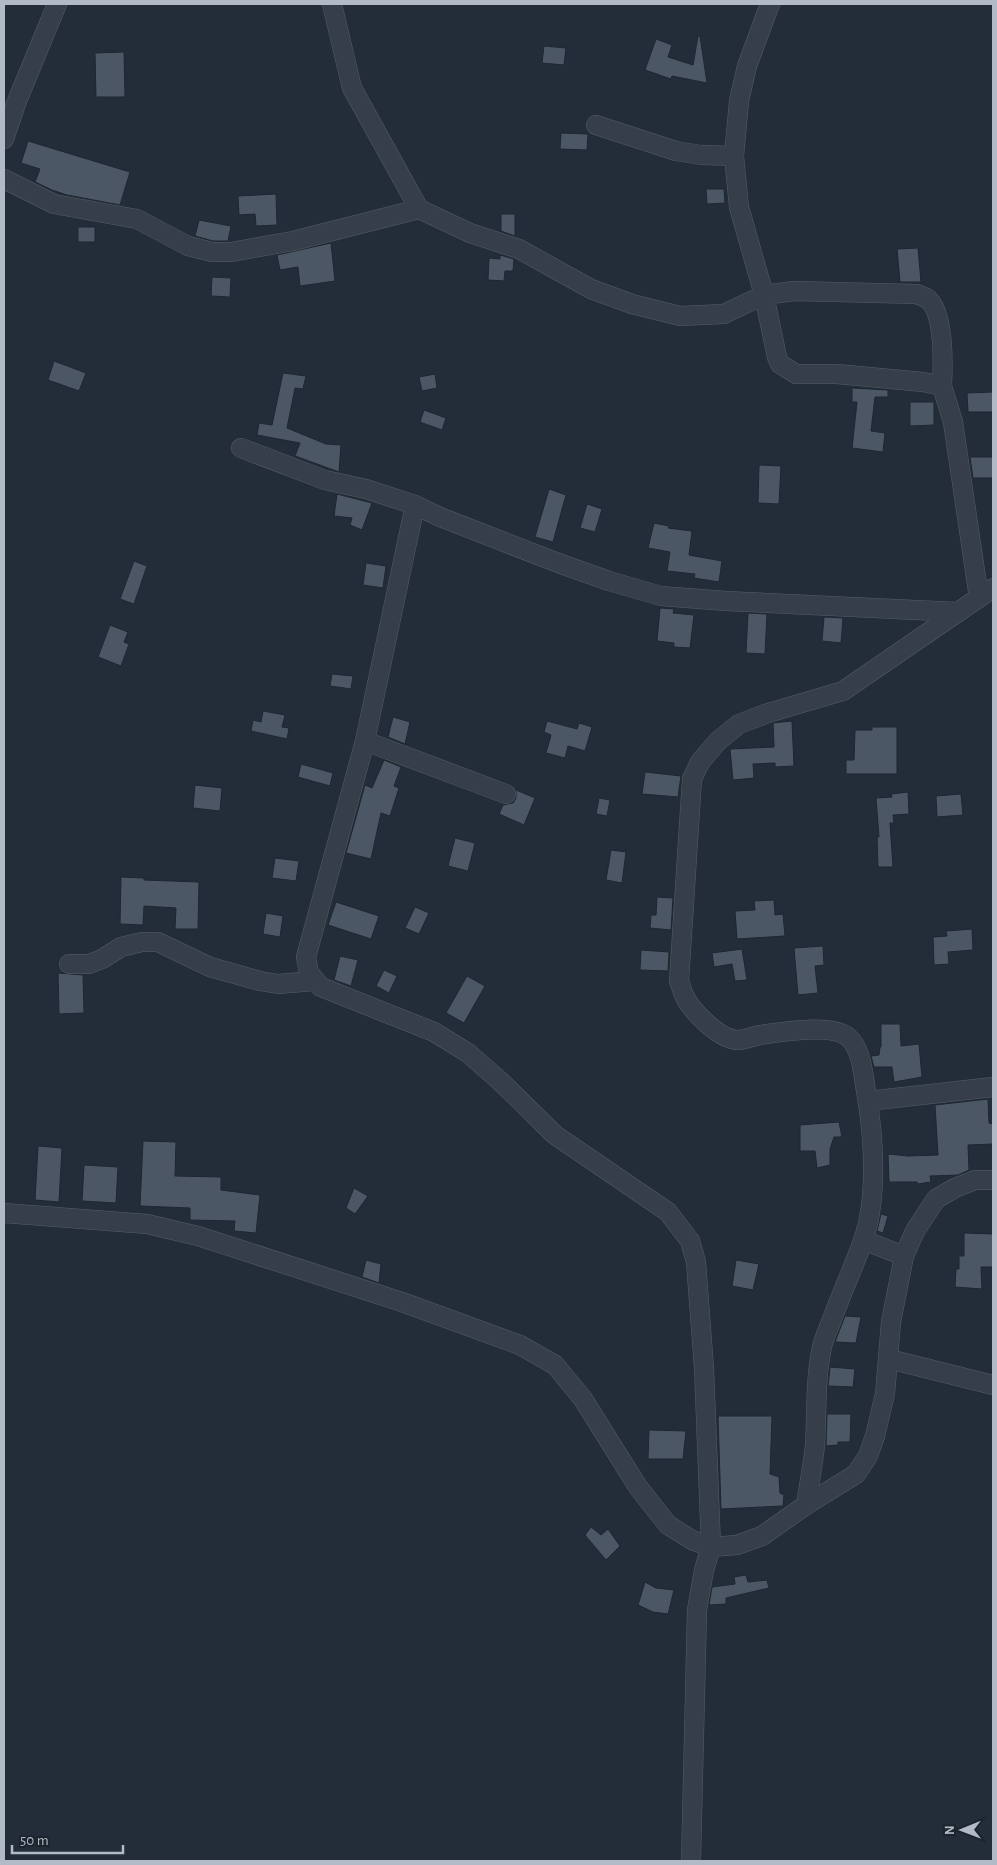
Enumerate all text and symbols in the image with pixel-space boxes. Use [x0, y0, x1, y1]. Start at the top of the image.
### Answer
north arrow [937, 1805, 987, 1855]
scale bar [12, 1822, 124, 1854]
text: N [943, 1825, 957, 1835]
text: 50 m [20, 1833, 49, 1848]

